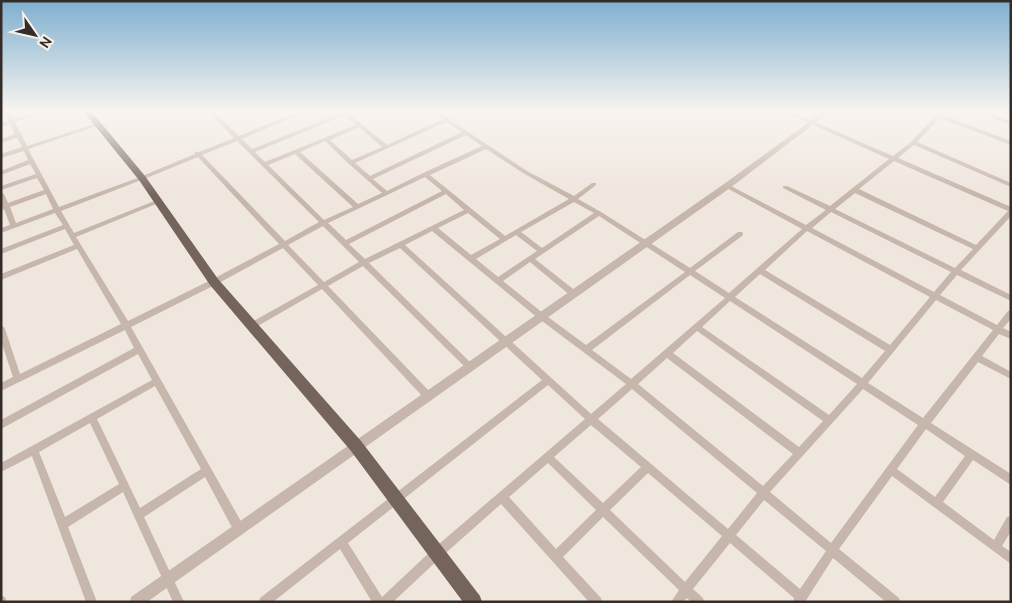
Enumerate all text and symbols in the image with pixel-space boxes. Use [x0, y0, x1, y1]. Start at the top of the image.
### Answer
north arrow [10, 10, 60, 60]
text: N [36, 33, 55, 51]

